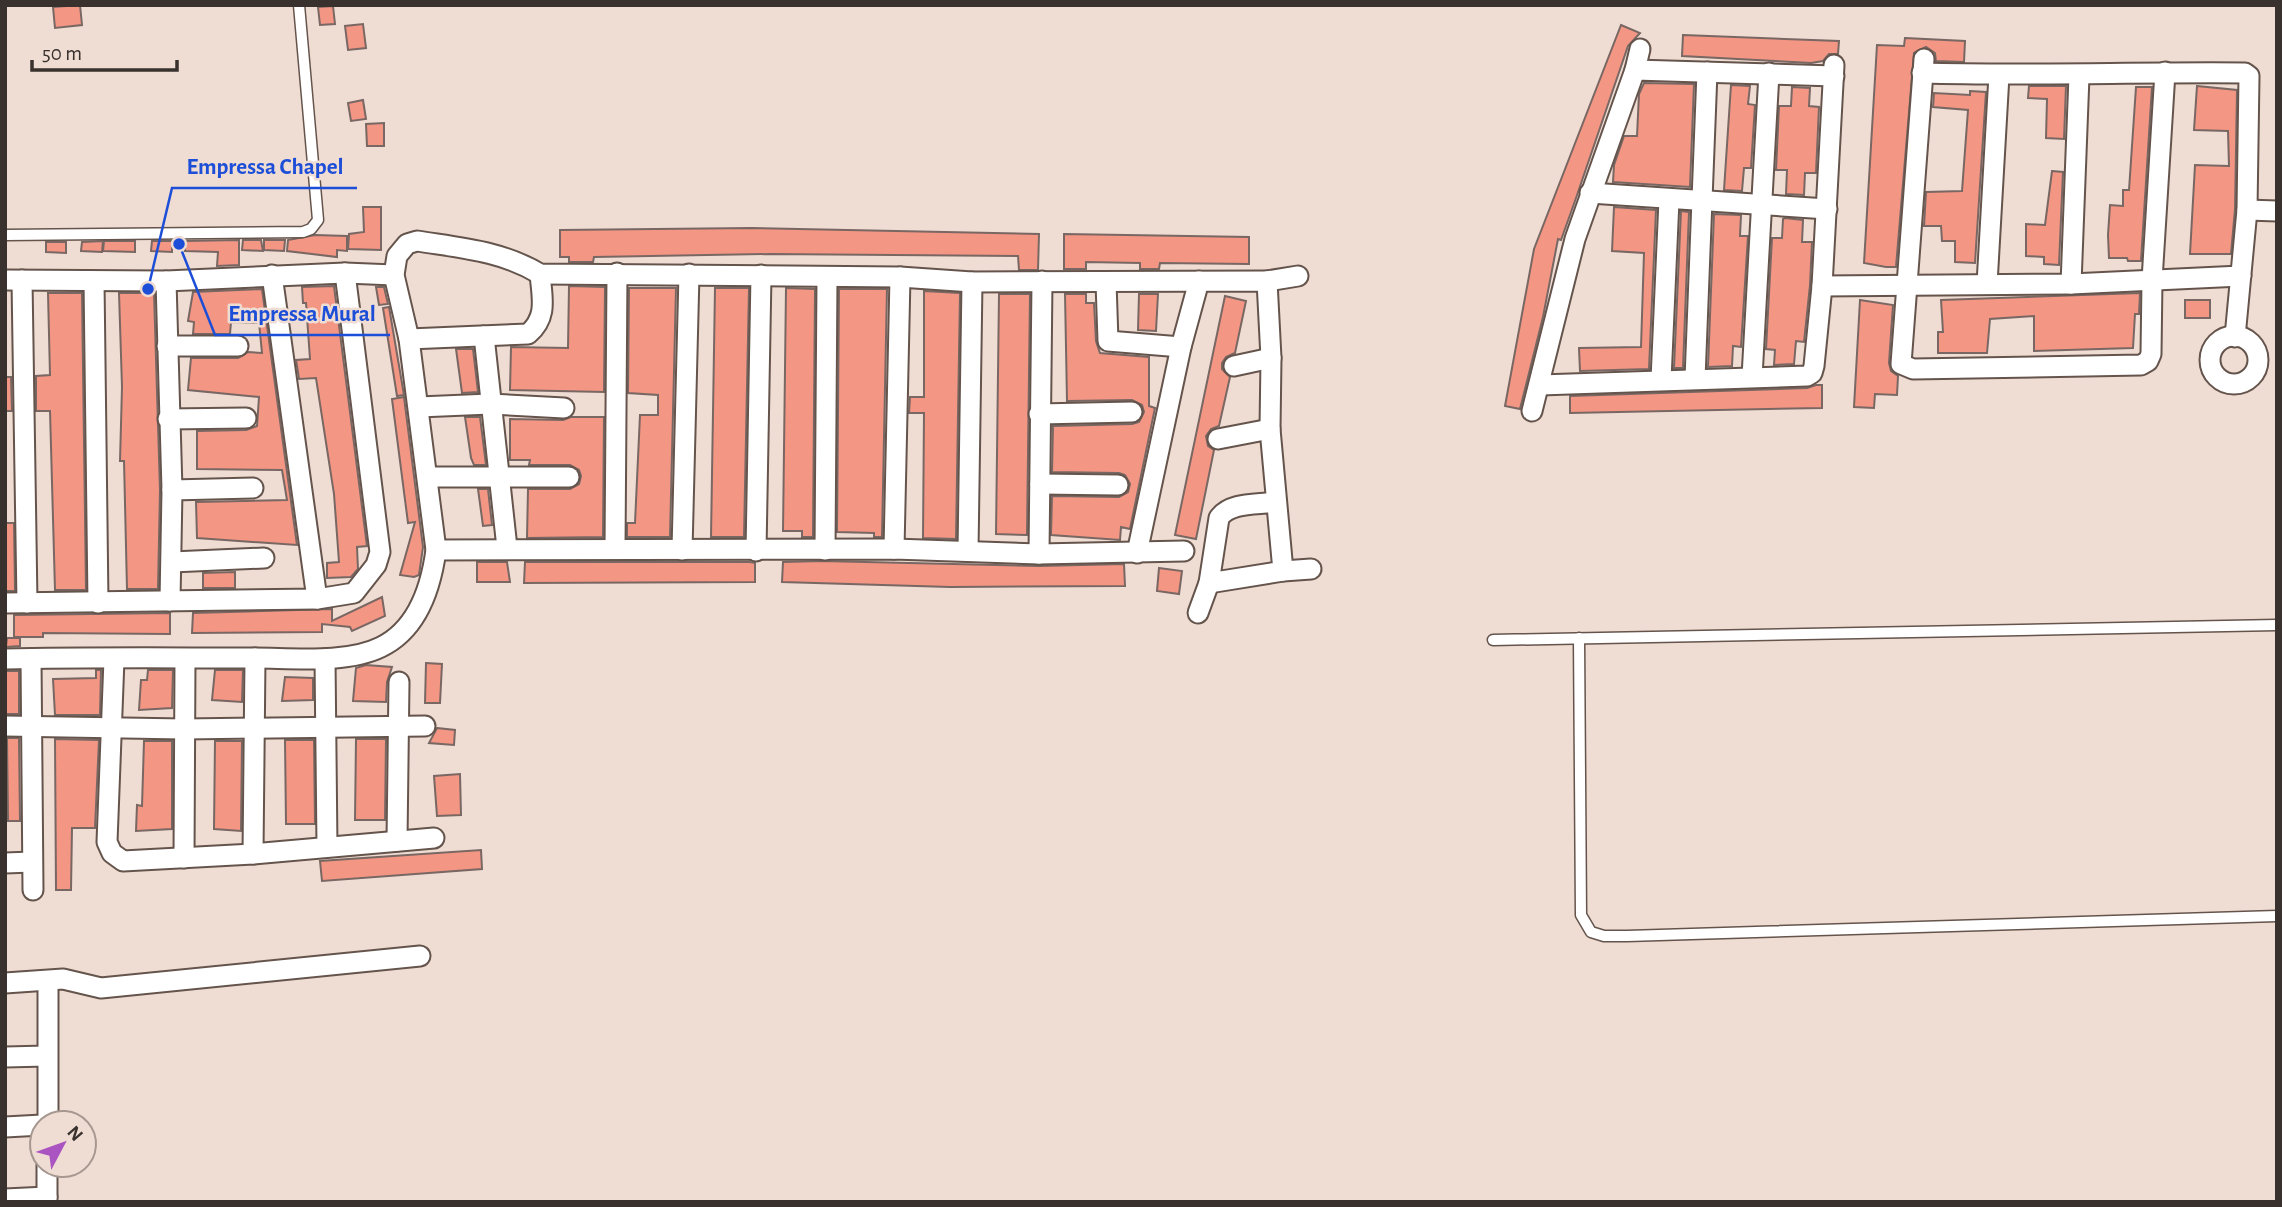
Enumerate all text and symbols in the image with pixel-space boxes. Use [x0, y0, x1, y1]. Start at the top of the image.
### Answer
scale bar [32, 28, 177, 72]
text: 50 m [42, 43, 82, 64]
callout: Empressa Chapel [172, 144, 357, 188]
text: Empressa Chapel [187, 156, 343, 179]
callout: Empressa Mural [215, 291, 390, 335]
text: Empressa Mural [228, 303, 376, 326]
north arrow [28, 1109, 98, 1179]
text: N [63, 1123, 86, 1145]

